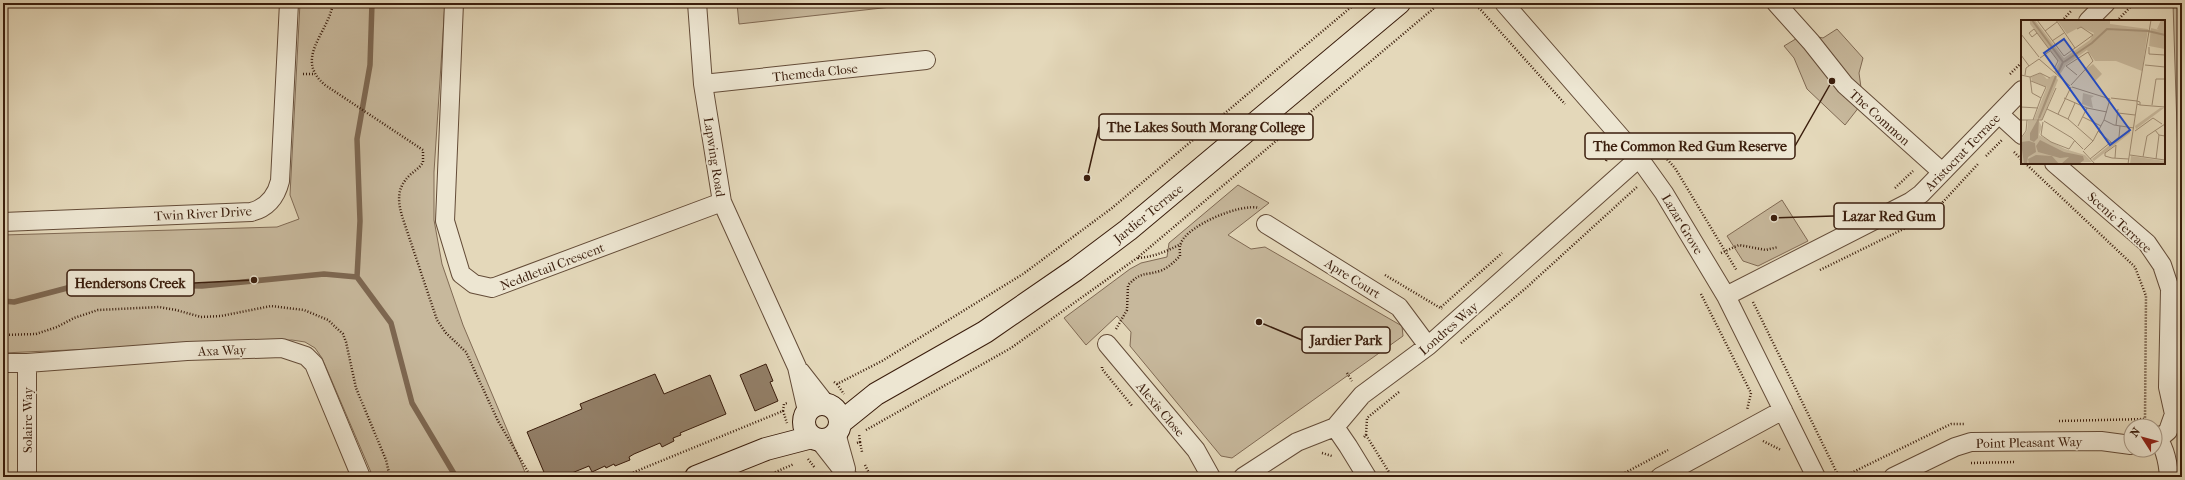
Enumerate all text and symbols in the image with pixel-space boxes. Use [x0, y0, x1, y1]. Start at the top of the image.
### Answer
inset map [2021, 20, 2165, 164]
street label: Themeda Close [772, 60, 859, 84]
street label: The Common [1846, 86, 1913, 149]
street label: Aristocrat Terrace [1921, 110, 2004, 195]
callout: The Lakes South Morang College [1099, 114, 1313, 140]
street label: Lapwing Road [701, 116, 728, 199]
text: The Lakes South Morang College [1106, 119, 1305, 136]
callout: The Common Red Gum Reserve [1585, 133, 1795, 159]
text: The Common Red Gum Reserve [1592, 138, 1787, 155]
street label: Jardier Terrace [1110, 180, 1186, 247]
street label: Scenic Terrace [2085, 189, 2155, 256]
street label: Lazar Grove [1659, 191, 1707, 258]
street label: Twin River Drive [154, 203, 253, 224]
callout: Lazar Red Gum [1834, 203, 1944, 229]
text: Lazar Red Gum [1842, 208, 1936, 225]
street label: Neddletail Crescent [498, 240, 607, 293]
street label: Apre Court [1321, 255, 1384, 302]
callout: Hendersons Creek [67, 270, 194, 296]
text: Hendersons Creek [74, 275, 186, 292]
street label: Londres Way [1416, 298, 1482, 358]
callout: Jardier Park [1302, 327, 1390, 353]
text: Jardier Park [1308, 332, 1383, 349]
street label: Axa Way [196, 342, 248, 359]
street label: Alexis Close [1133, 378, 1188, 440]
street label: Solaire Way [20, 386, 35, 453]
north arrow [2123, 418, 2163, 458]
text: N [2128, 425, 2143, 440]
street label: Point Pleasant Way [1975, 434, 2084, 451]

